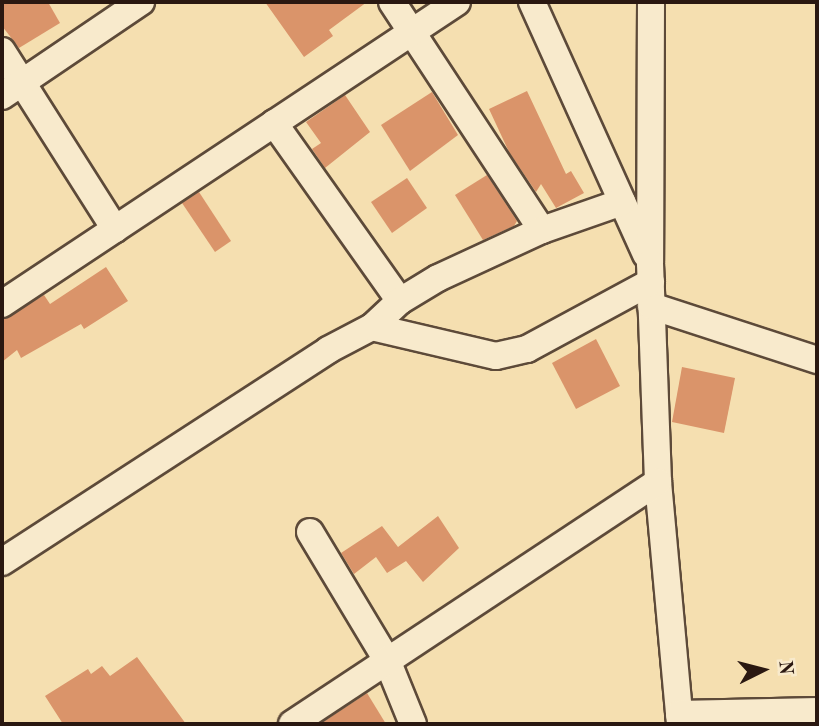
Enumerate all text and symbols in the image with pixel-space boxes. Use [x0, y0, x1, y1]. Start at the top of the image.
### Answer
north arrow [728, 635, 798, 705]
text: N [774, 660, 795, 676]

